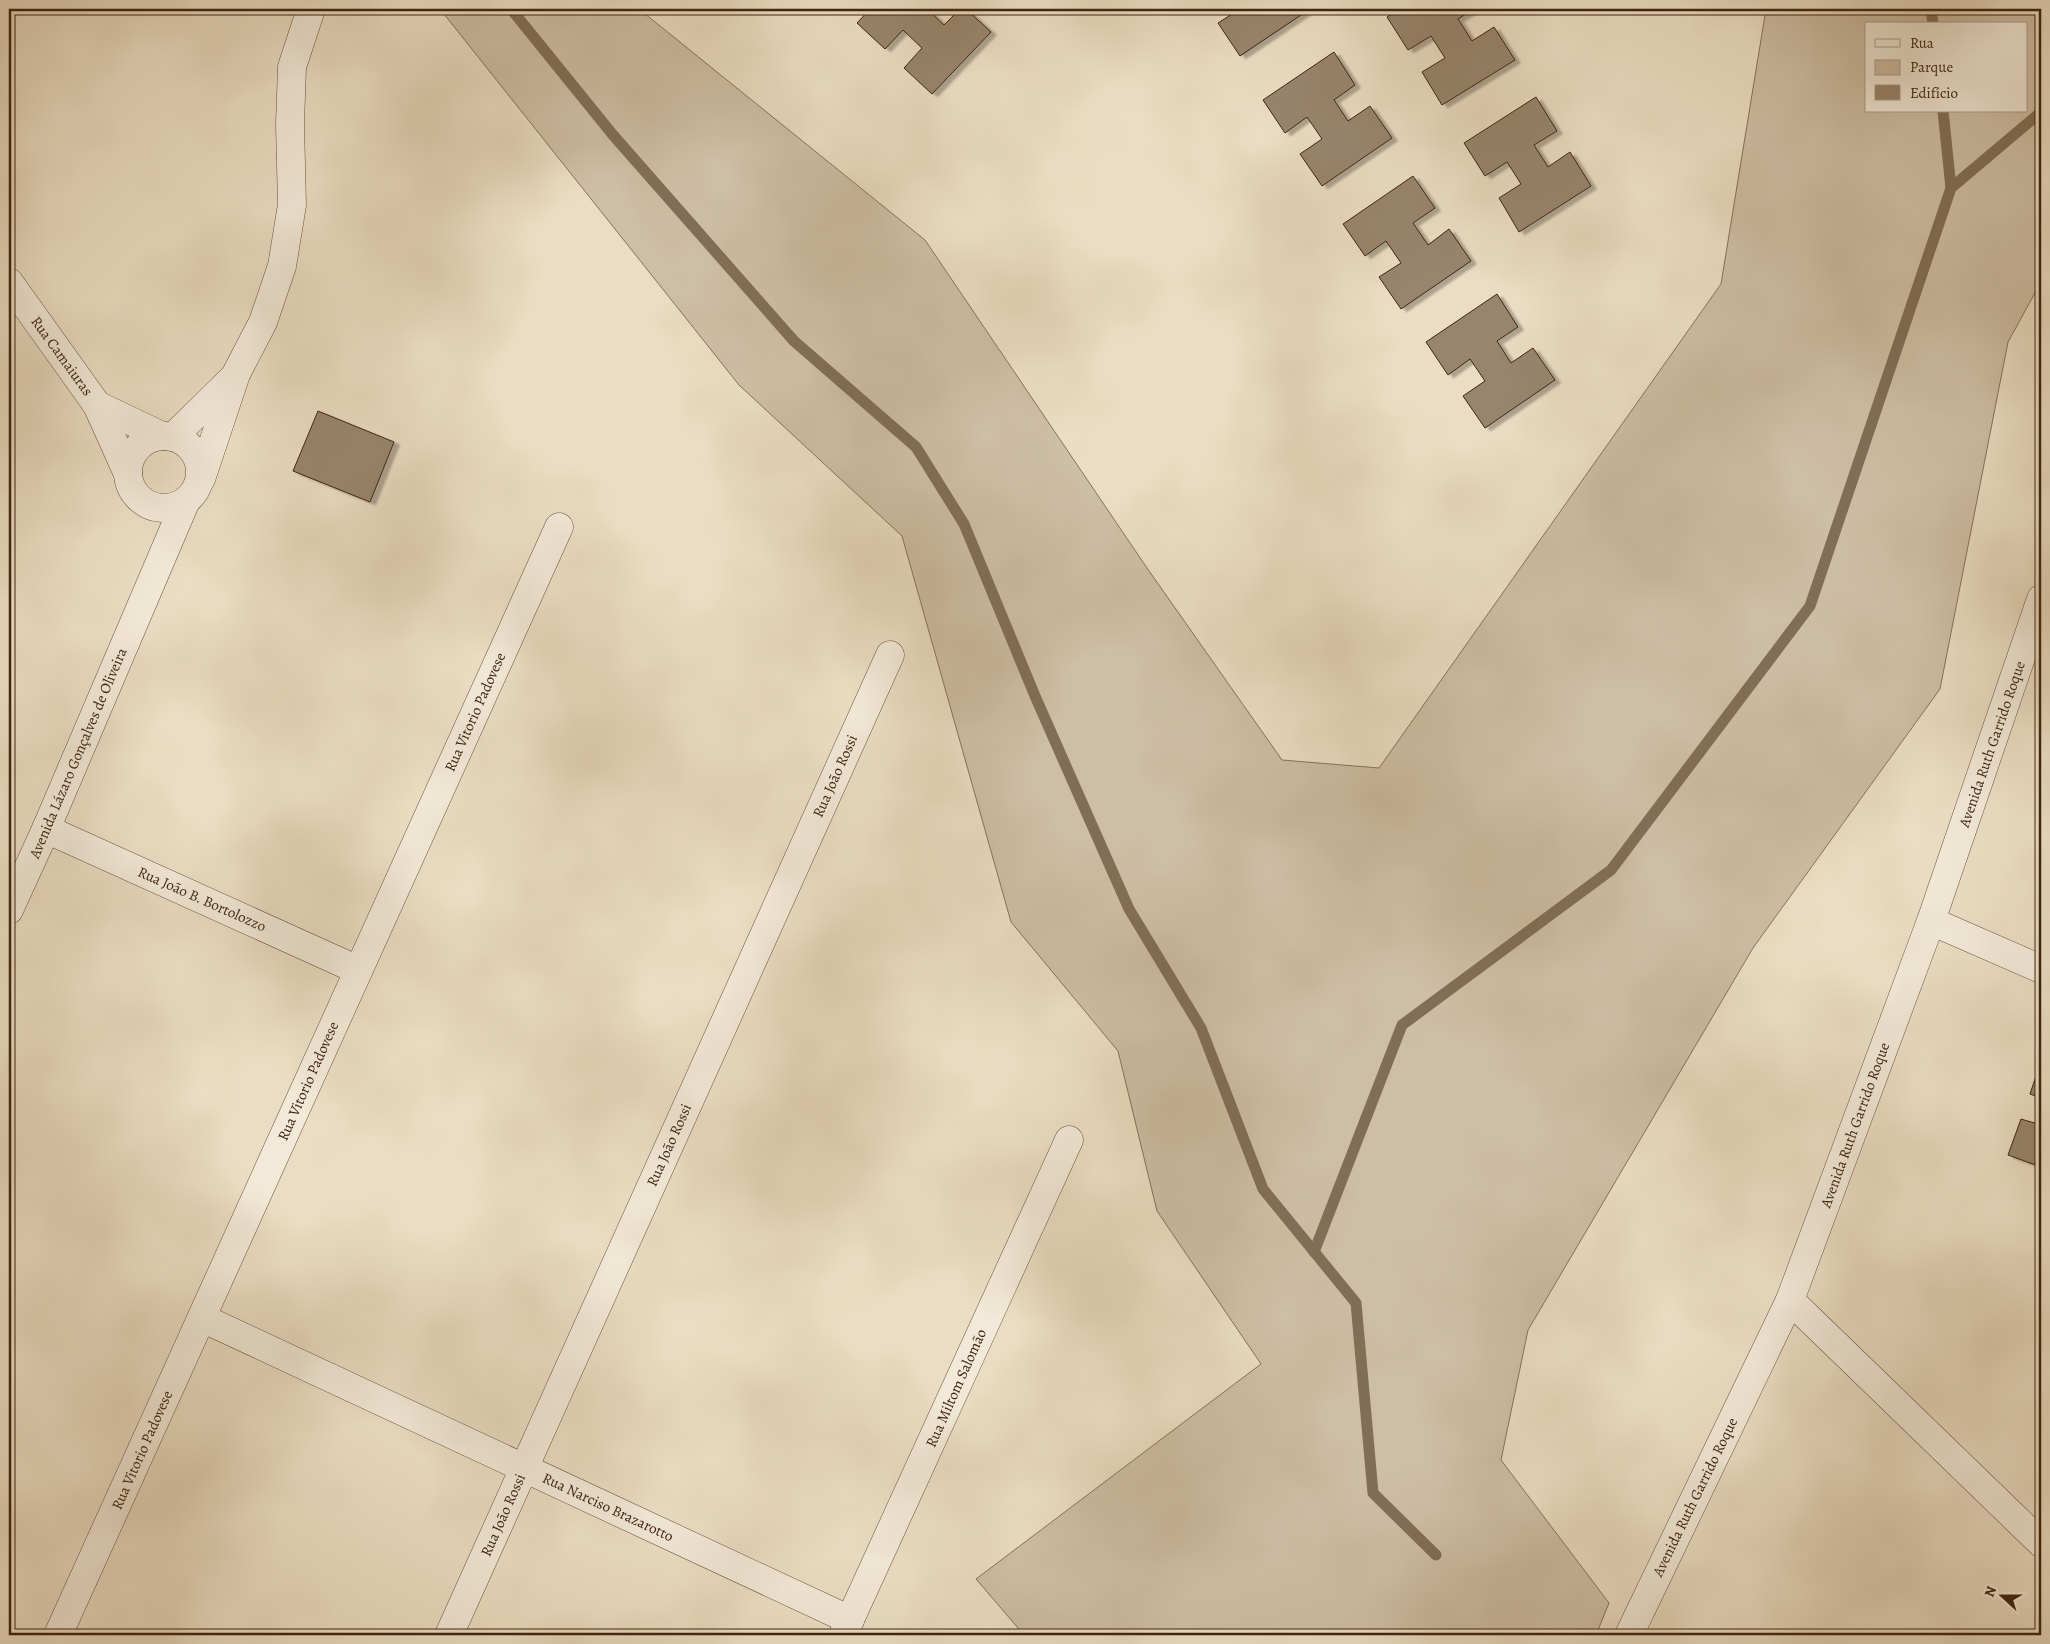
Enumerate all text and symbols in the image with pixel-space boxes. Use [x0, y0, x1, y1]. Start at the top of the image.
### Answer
legend [1865, 22, 2028, 112]
text: Rua [1910, 33, 1934, 53]
text: Parque [1910, 57, 1953, 77]
text: Edifício [1910, 83, 1958, 103]
street label: Rua Camaiuras [26, 312, 98, 400]
street label: Avenida Lázaro Gonçalves de Oliveira [24, 645, 132, 862]
street label: Rua Vitorio Padovese [440, 649, 510, 775]
street label: Avenida Ruth Garrido Roque [1954, 658, 2030, 831]
street label: Rua João Rossi [808, 732, 862, 820]
street label: Rua João B. Bortolozzo [135, 862, 269, 936]
street label: Rua Vitorio Padovese [273, 1018, 343, 1144]
street label: Avenida Ruth Garrido Roque [1815, 1039, 1894, 1211]
street label: Rua João Rossi [642, 1101, 696, 1189]
street label: Rua Miltom Salomão [921, 1326, 991, 1450]
street label: Rua Vitorio Padovese [107, 1387, 177, 1513]
street label: Avenida Ruth Garrido Roque [1647, 1414, 1742, 1581]
street label: Rua Narciso Brazarotto [539, 1468, 677, 1546]
street label: Rua João Rossi [476, 1471, 530, 1559]
north arrow [1978, 1572, 2028, 1622]
text: N [1980, 1583, 2001, 1600]

